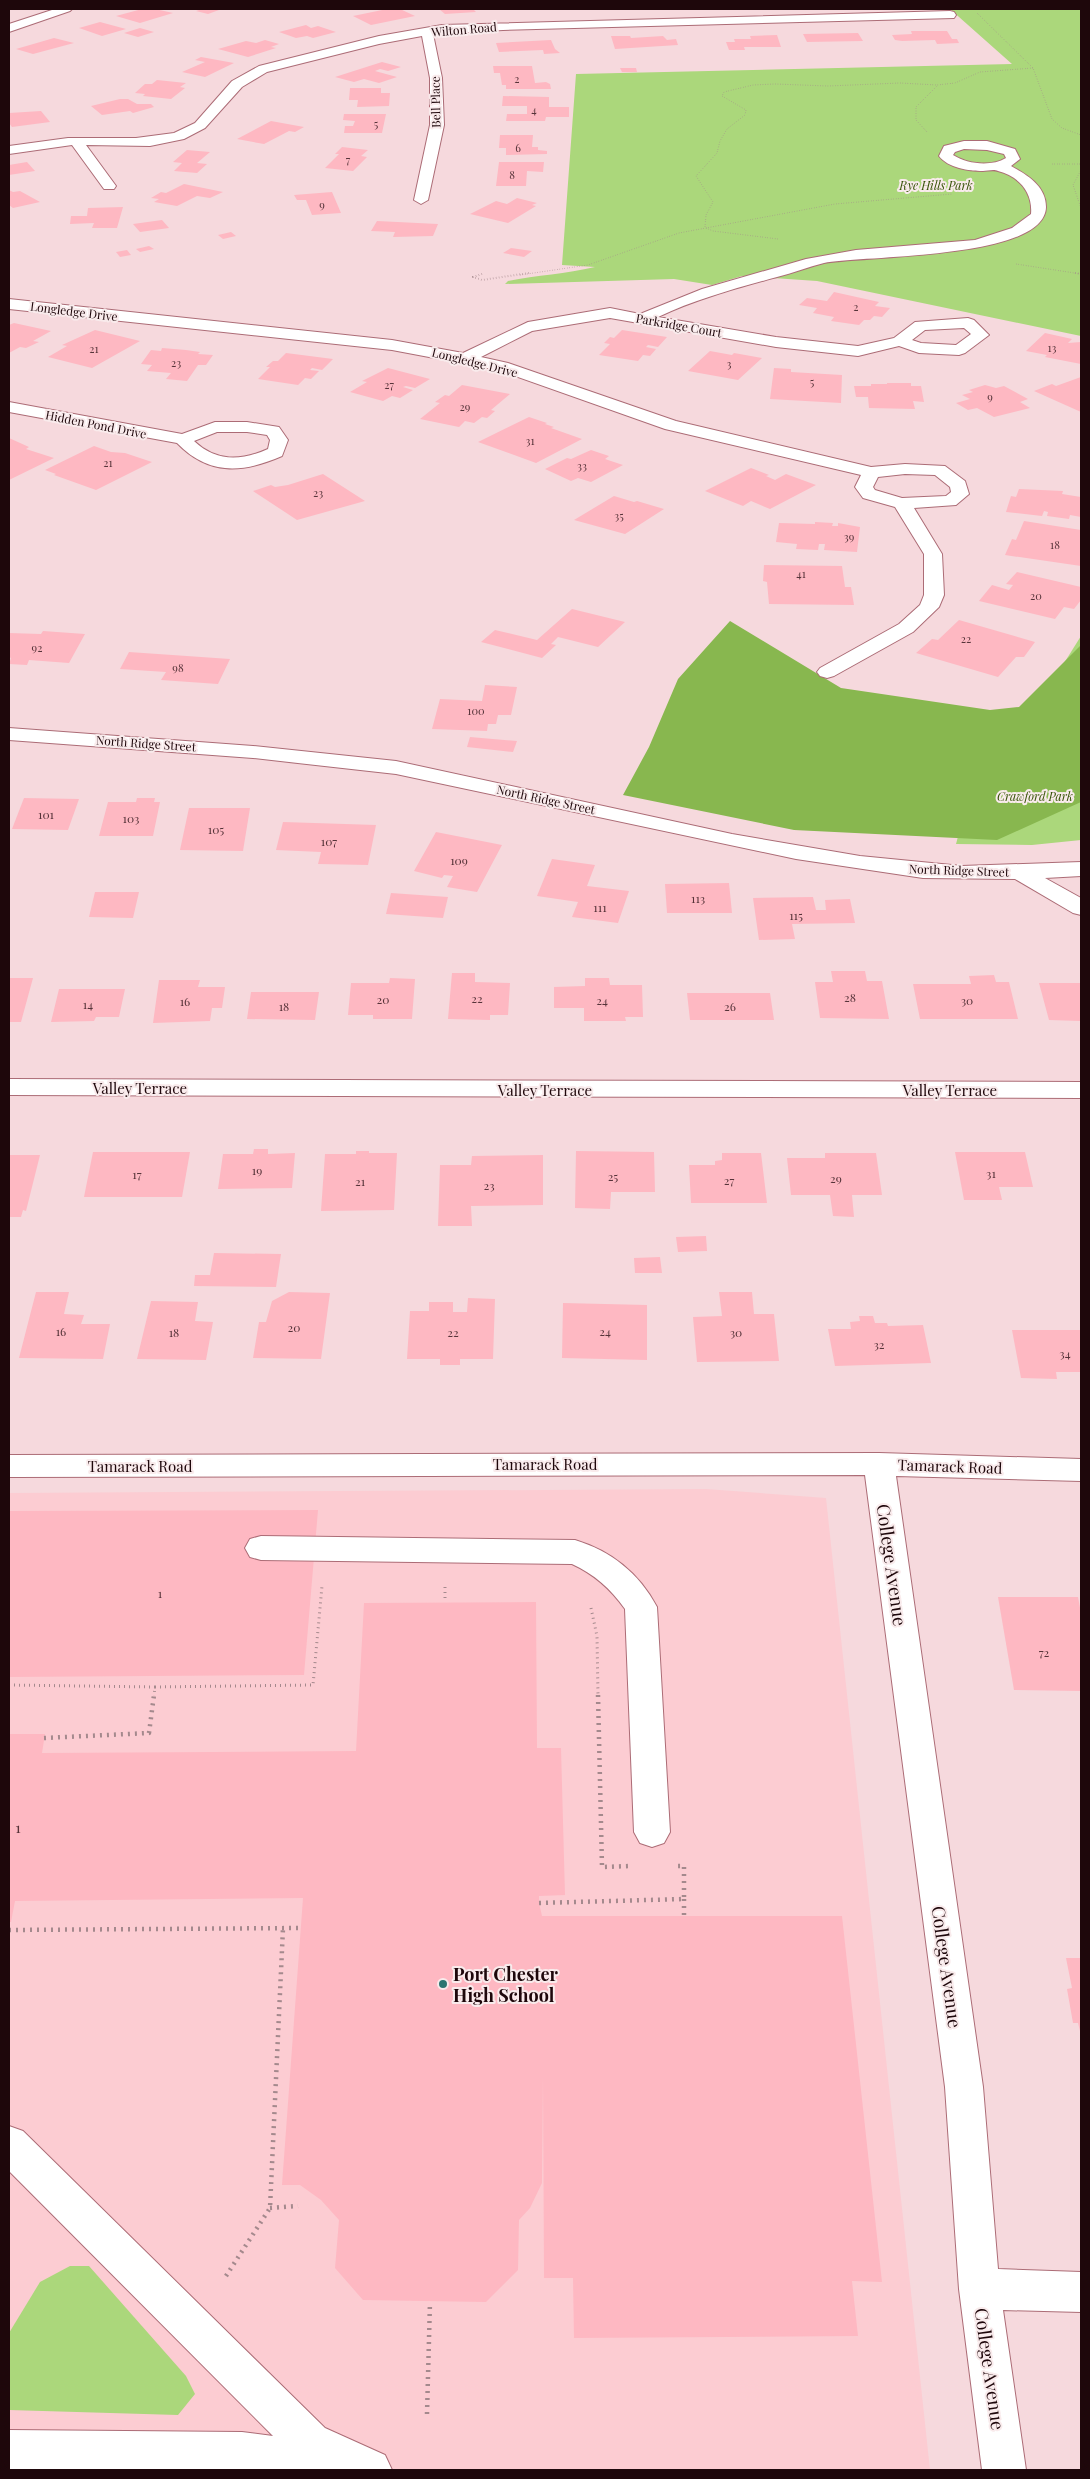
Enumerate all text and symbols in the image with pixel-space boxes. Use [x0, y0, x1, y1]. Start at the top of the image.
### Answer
street label: Wilton Road [430, 18, 497, 40]
house number: 2 [514, 71, 520, 86]
street label: Bell Place [427, 76, 443, 128]
house number: 4 [531, 102, 537, 117]
house number: 5 [374, 116, 379, 131]
house number: 6 [515, 140, 521, 155]
house number: 7 [346, 152, 351, 167]
house number: 8 [509, 167, 515, 182]
park label: Rye Hills Park [898, 177, 973, 193]
house number: 9 [319, 197, 325, 212]
street label: Longledge Drive [29, 298, 119, 324]
house number: 2 [853, 299, 859, 314]
street label: Parkridge Court [635, 310, 724, 341]
house number: 13 [1048, 340, 1056, 355]
house number: 21 [89, 341, 99, 356]
street label: Longledge Drive [430, 344, 520, 380]
house number: 23 [171, 355, 181, 370]
house number: 3 [727, 356, 732, 371]
house number: 5 [810, 374, 815, 389]
house number: 27 [384, 377, 394, 392]
house number: 9 [987, 389, 993, 404]
house number: 29 [460, 399, 471, 414]
street label: Hidden Pond Drive [44, 406, 148, 442]
house number: 31 [525, 433, 535, 448]
house number: 21 [103, 455, 113, 470]
house number: 33 [577, 458, 587, 473]
house number: 23 [313, 485, 323, 500]
house number: 35 [614, 508, 624, 523]
house number: 39 [844, 529, 855, 544]
house number: 18 [1050, 537, 1060, 552]
house number: 41 [796, 566, 806, 581]
house number: 20 [1030, 588, 1042, 603]
house number: 22 [961, 631, 971, 646]
house number: 92 [32, 640, 42, 655]
house number: 98 [172, 660, 184, 675]
house number: 100 [467, 703, 485, 718]
street label: North Ridge Street [95, 732, 197, 755]
street label: North Ridge Street [495, 781, 597, 817]
park label: Crawford Park [997, 788, 1073, 804]
house number: 101 [38, 806, 55, 822]
house number: 103 [122, 810, 140, 826]
house number: 105 [208, 821, 224, 837]
house number: 107 [321, 833, 337, 849]
house number: 109 [450, 852, 468, 868]
street label: North Ridge Street [909, 860, 1010, 880]
house number: 113 [691, 890, 705, 906]
house number: 111 [593, 899, 607, 915]
house number: 115 [789, 907, 803, 923]
house number: 28 [844, 989, 856, 1005]
house number: 22 [471, 990, 483, 1006]
house number: 20 [377, 991, 389, 1007]
house number: 24 [596, 992, 608, 1008]
house number: 30 [961, 992, 973, 1008]
house number: 16 [180, 993, 190, 1009]
house number: 14 [83, 996, 93, 1012]
house number: 18 [279, 998, 289, 1014]
house number: 26 [724, 998, 736, 1014]
street label: Valley Terrace [92, 1078, 187, 1098]
street label: Valley Terrace [497, 1080, 592, 1100]
street label: Valley Terrace [902, 1080, 997, 1100]
house number: 19 [252, 1162, 262, 1178]
house number: 31 [986, 1165, 996, 1181]
house number: 17 [132, 1166, 142, 1182]
house number: 25 [608, 1168, 618, 1184]
house number: 29 [830, 1170, 842, 1186]
house number: 27 [724, 1172, 734, 1188]
house number: 21 [355, 1173, 366, 1189]
house number: 23 [483, 1177, 495, 1193]
house number: 20 [288, 1319, 300, 1335]
house number: 16 [56, 1323, 66, 1339]
house number: 24 [599, 1323, 611, 1339]
house number: 18 [169, 1324, 179, 1340]
house number: 22 [447, 1324, 459, 1340]
house number: 30 [730, 1324, 742, 1340]
house number: 32 [873, 1336, 885, 1352]
house number: 34 [1059, 1345, 1071, 1361]
street label: Tamarack Road [493, 1454, 598, 1474]
street label: Tamarack Road [897, 1454, 1003, 1478]
street label: Tamarack Road [88, 1456, 193, 1476]
street label: College Avenue [872, 1502, 912, 1628]
house number: 1 [158, 1585, 163, 1601]
house number: 72 [1039, 1644, 1050, 1660]
house number: 1 [15, 1817, 21, 1837]
street label: College Avenue [927, 1904, 967, 2030]
place label: Port Chester High School [453, 1962, 558, 2007]
marker: Port Chester High School [437, 1978, 449, 1990]
street label: College Avenue [970, 2306, 1010, 2432]

